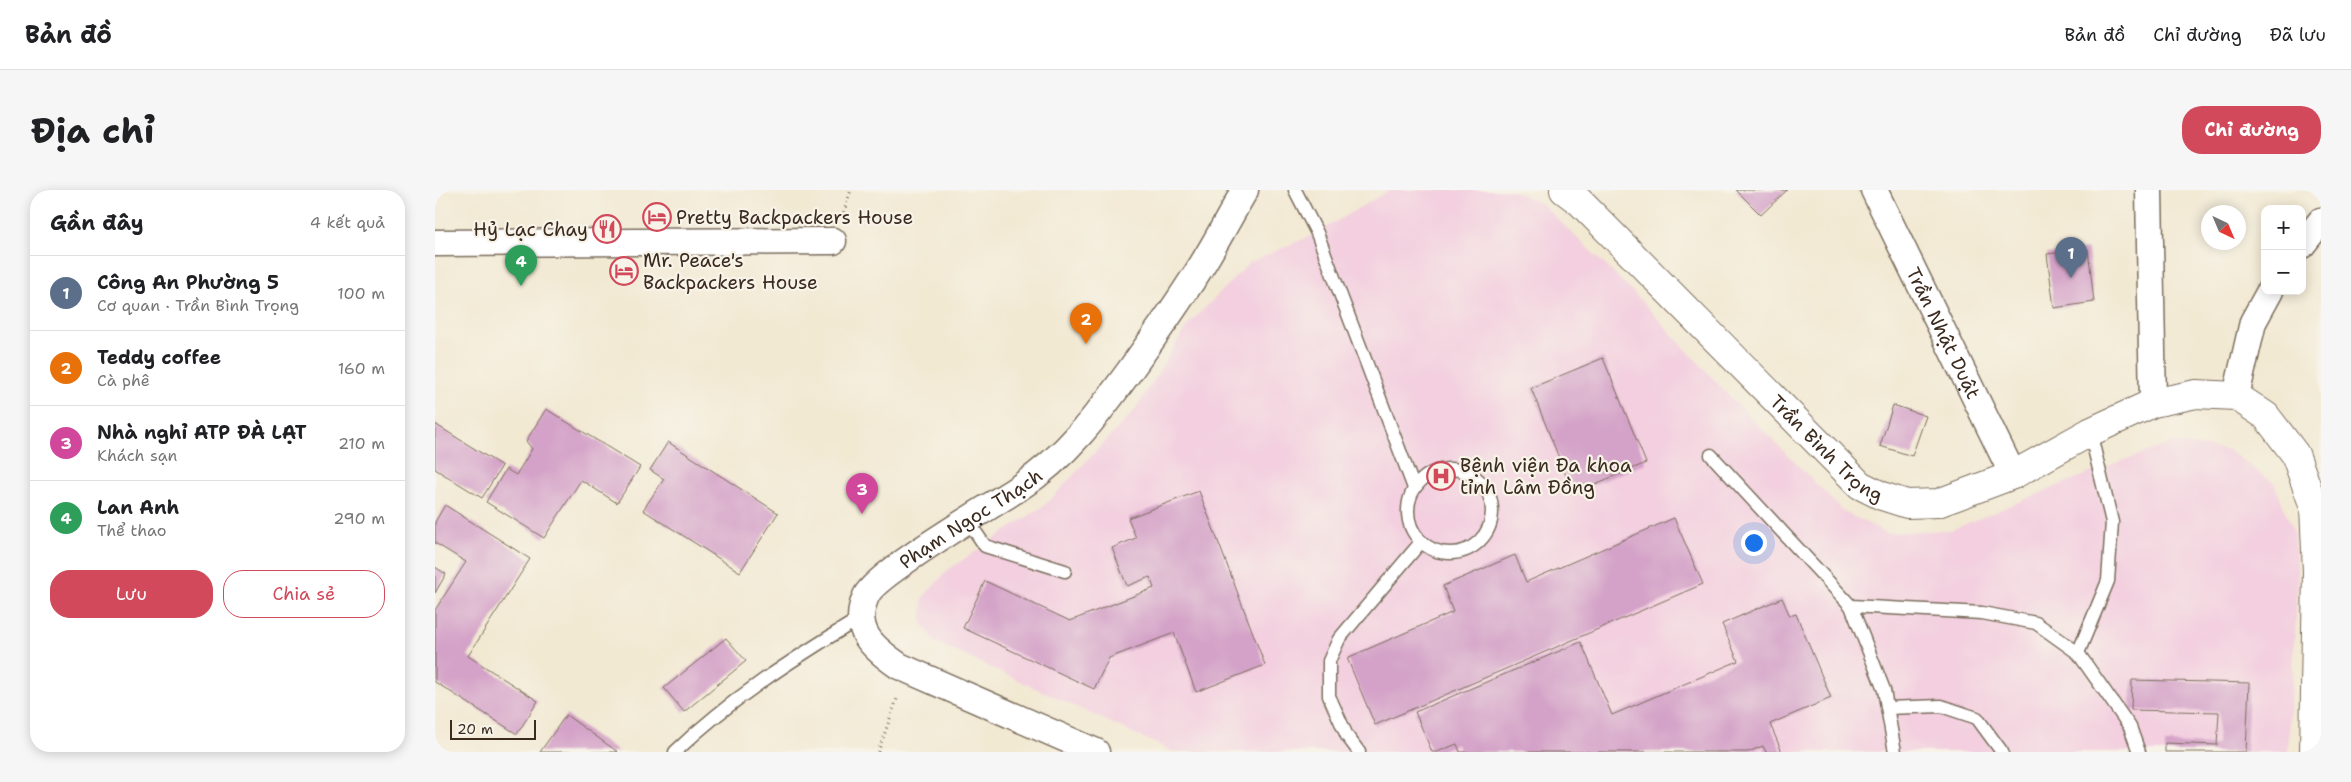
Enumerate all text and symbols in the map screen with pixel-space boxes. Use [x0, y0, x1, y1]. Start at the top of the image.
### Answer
text: Bản đồ [25, 19, 112, 51]
text: Bản đồ [2064, 23, 2125, 47]
text: Chỉ đường [2153, 23, 2242, 47]
text: Đã lưu [2270, 23, 2326, 47]
button: Chỉ đường [2182, 106, 2321, 154]
text: Địa chỉ [30, 107, 154, 154]
hotel icon: Pretty Backpackers House [642, 202, 672, 232]
place label: Pretty Backpackers House [676, 205, 913, 230]
north arrow [2201, 205, 2246, 250]
map controls [2261, 205, 2306, 295]
button: + [2261, 205, 2306, 250]
text: Gần đây [50, 209, 144, 237]
text: 4 kết quả [310, 212, 385, 233]
restaurant icon: Hỷ Lạc Chay [592, 214, 622, 244]
place label: Hỷ Lạc Chay [473, 217, 588, 242]
pin: 1 [2055, 237, 2087, 278]
pin: 4 [505, 245, 537, 286]
place label: Mr. Peace's Backpackers House [643, 248, 818, 295]
button: − [2261, 250, 2306, 295]
hotel icon: Mr. Peace's Backpackers House [609, 256, 639, 286]
street label: Trần Nhật Duật [1901, 263, 1986, 403]
text: Công An Phường 5 [97, 270, 279, 295]
text: 1 [62, 283, 70, 304]
text: 100 m [337, 283, 385, 304]
text: Cơ quan · Trần Bình Trọng [97, 295, 299, 316]
pin: 2 [1070, 303, 1102, 344]
text: Teddy coffee [97, 345, 221, 370]
text: 2 [60, 358, 72, 379]
text: 160 m [338, 358, 385, 379]
text: Cà phê [97, 370, 150, 391]
street label: Trần Bình Trọng [1765, 389, 1887, 507]
text: Nhà nghỉ ATP ĐÀ LẠT [97, 420, 307, 445]
text: 3 [60, 433, 72, 454]
text: 210 m [338, 433, 385, 454]
text: Khách sạn [97, 445, 177, 466]
place label: Bệnh viện Đa khoa tỉnh Lâm Đồng [1460, 453, 1632, 500]
hospital icon: Bệnh viện Đa khoa tỉnh Lâm Đồng [1426, 461, 1456, 491]
street label: Phạm Ngọc Thạch [894, 463, 1047, 574]
pin: 3 [846, 473, 878, 514]
text: Lan Anh [97, 495, 179, 520]
text: 4 [60, 508, 72, 529]
text: 290 m [333, 508, 385, 529]
text: Thể thao [97, 520, 167, 541]
your location [1741, 530, 1767, 556]
button: Lưu [50, 570, 213, 618]
button: Chia sẻ [223, 570, 385, 618]
scale bar [450, 717, 536, 740]
text: 20 m [457, 720, 493, 738]

